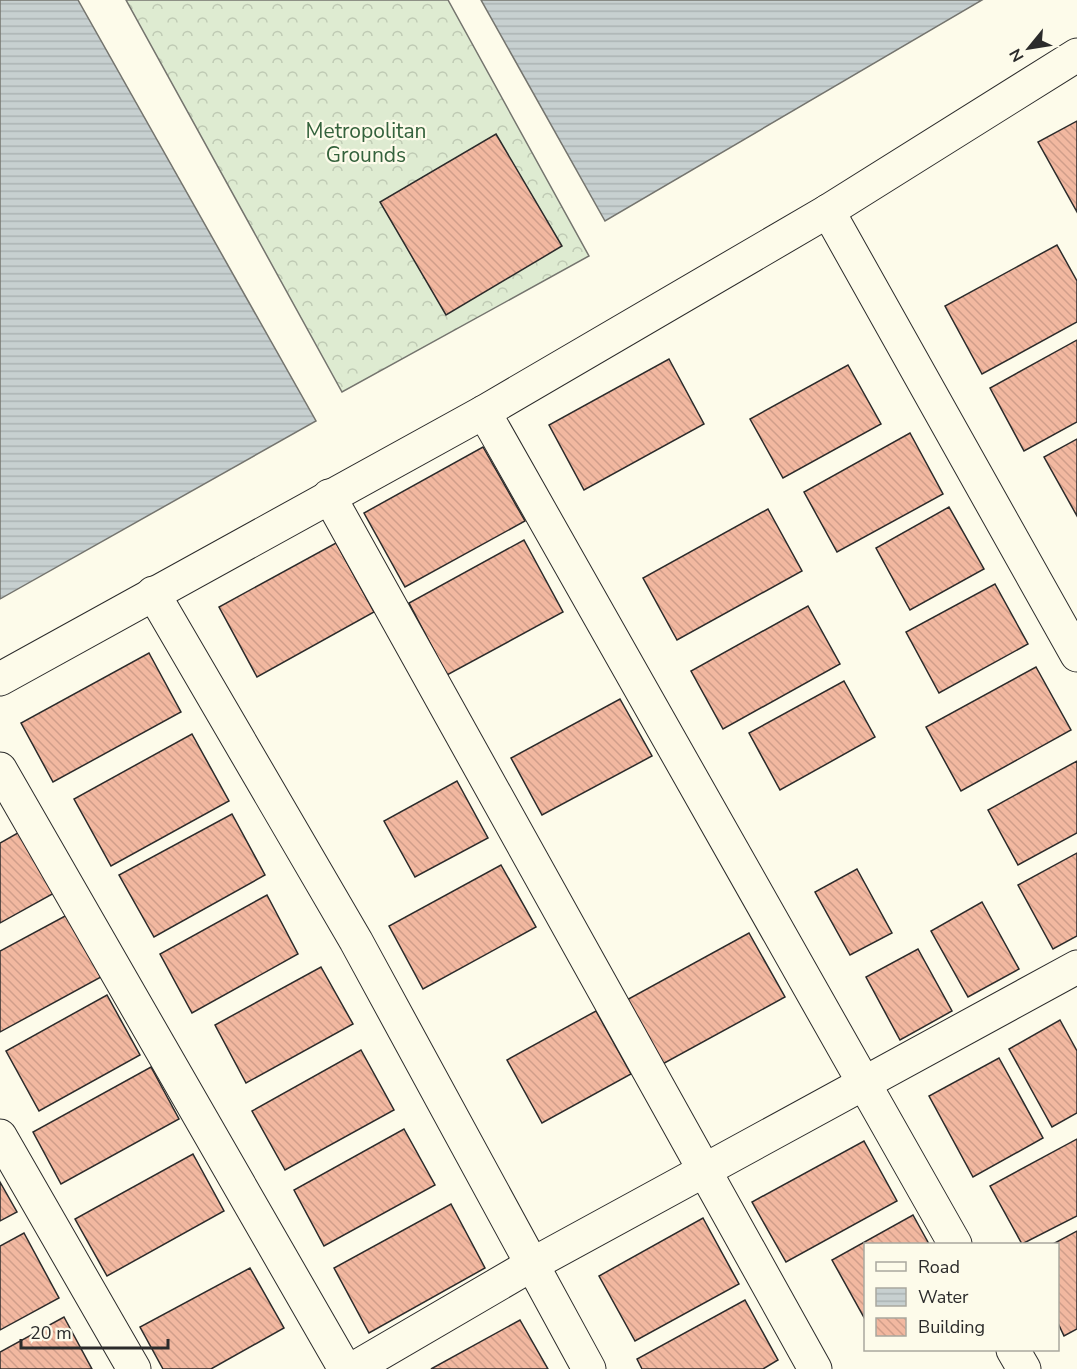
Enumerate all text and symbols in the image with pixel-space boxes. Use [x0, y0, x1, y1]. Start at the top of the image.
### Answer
north arrow [999, 18, 1059, 78]
text: N [1004, 44, 1029, 66]
park label: Metropolitan Grounds [306, 117, 426, 169]
legend [864, 1243, 1059, 1351]
text: Road [918, 1255, 960, 1279]
text: Water [918, 1285, 969, 1309]
scale bar [21, 1312, 168, 1350]
text: Building [918, 1315, 985, 1339]
text: 20 m [30, 1321, 72, 1345]

